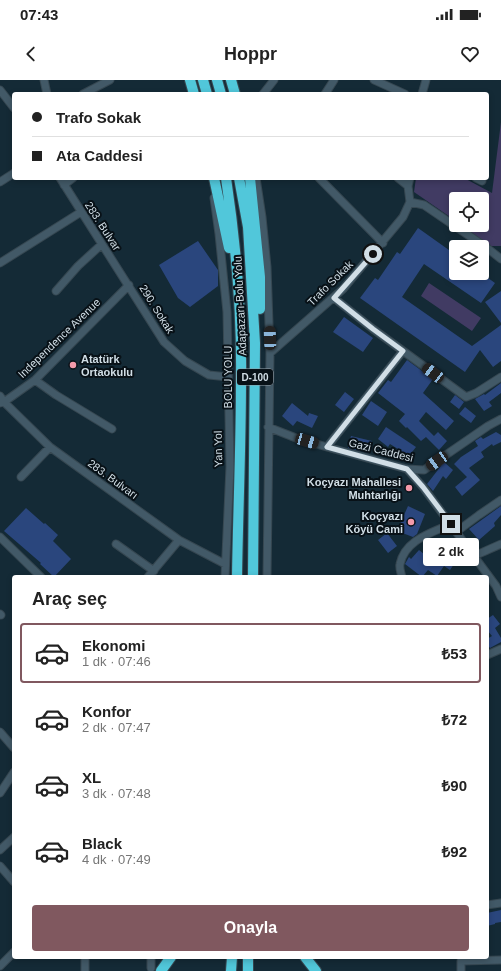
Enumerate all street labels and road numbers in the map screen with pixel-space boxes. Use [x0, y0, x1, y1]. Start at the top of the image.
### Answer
street label: 283. Bulvar [83, 199, 123, 253]
street label: Adapazarı-Bolu Yolu [231, 256, 249, 356]
street label: Trafo Sokak [305, 258, 355, 308]
street label: 290. Sokak [137, 282, 177, 336]
street label: Independence Avenue [16, 296, 102, 380]
street label: BOLU YOLU [222, 346, 234, 408]
road number: D-100 [237, 369, 273, 385]
street label: Yan Yol [212, 431, 224, 467]
street label: Gazi Caddesi [348, 436, 414, 464]
street label: 283. Bulvarı [86, 457, 140, 501]

